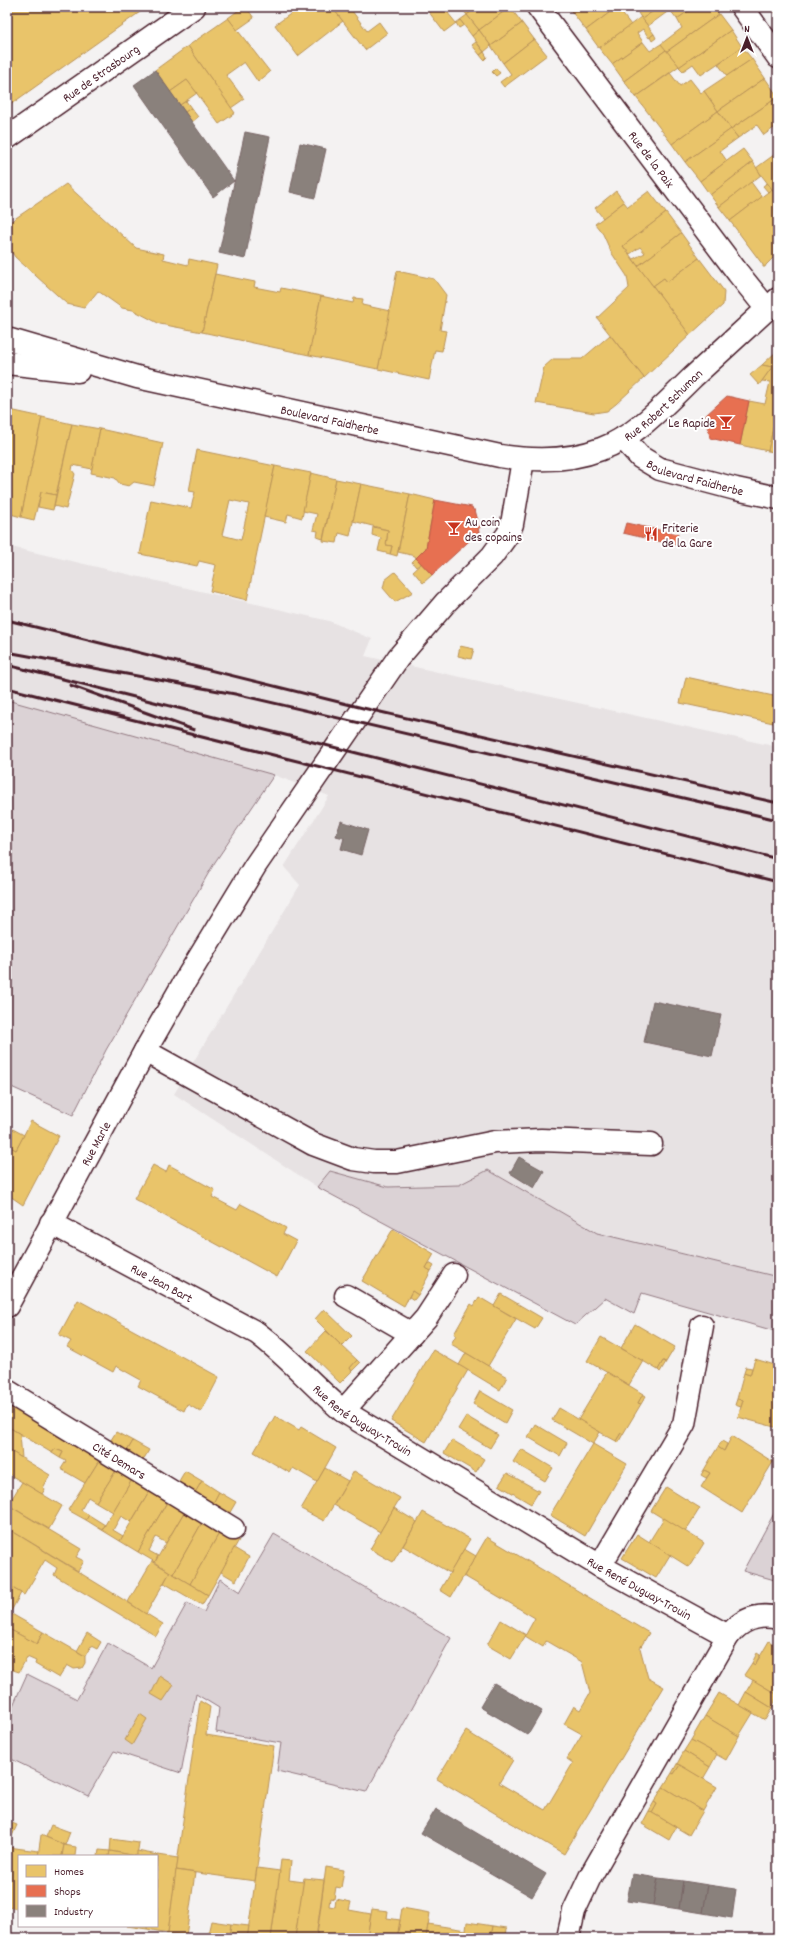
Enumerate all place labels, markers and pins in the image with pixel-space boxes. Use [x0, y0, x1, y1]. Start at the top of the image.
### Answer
bar icon: Le Rapide [718, 414, 734, 430]
place label: Le Rapide [668, 415, 715, 434]
place label: Au coin des copains [465, 514, 522, 548]
bar icon: Au coin des copains [446, 520, 462, 536]
place label: Friterie de la Gare [662, 520, 712, 554]
restaurant icon: Friterie de la Gare [643, 526, 659, 542]

